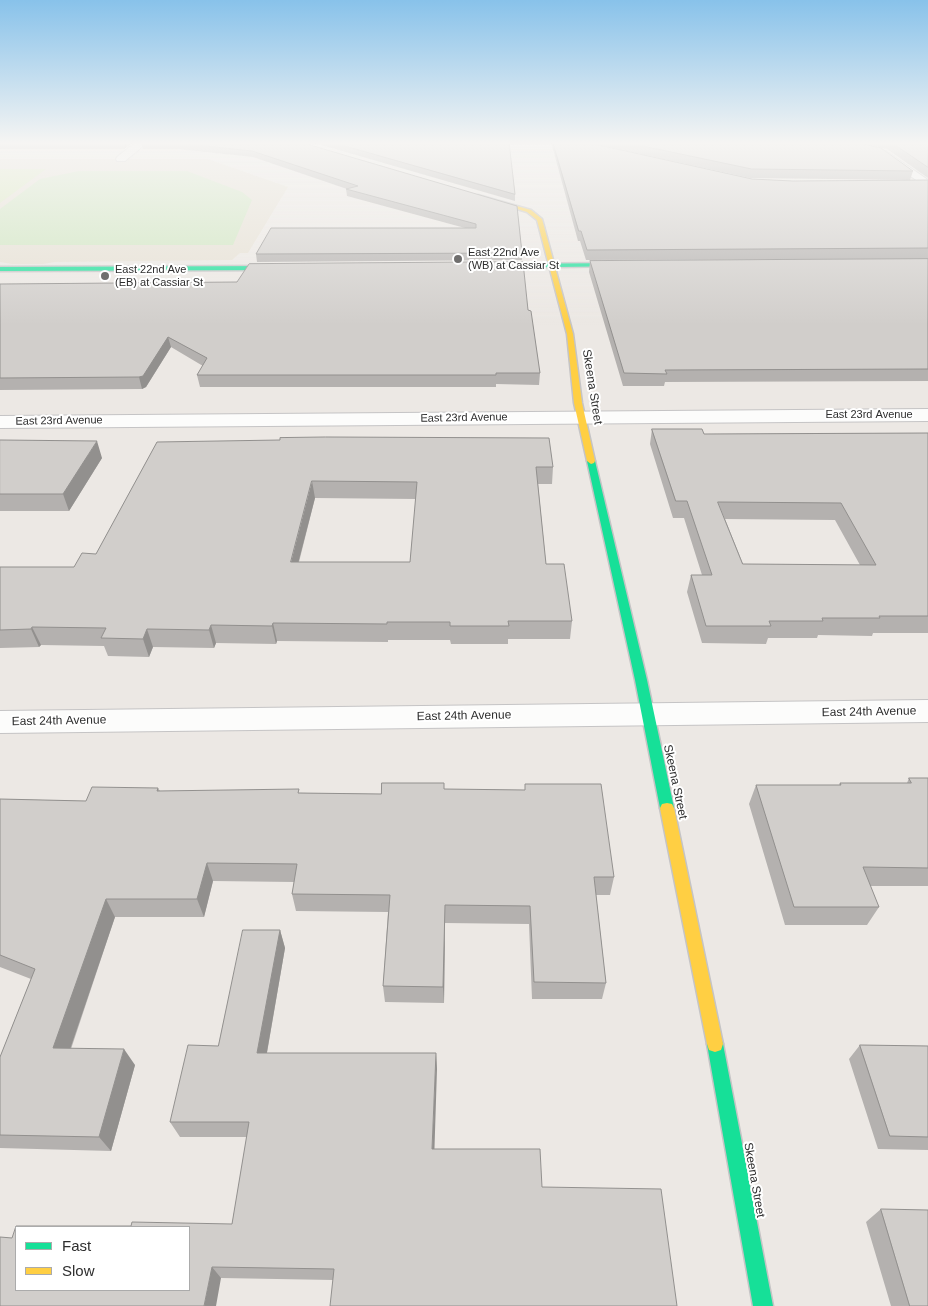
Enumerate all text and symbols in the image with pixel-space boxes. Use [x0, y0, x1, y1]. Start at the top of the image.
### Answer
place label: East 22nd Ave (WB) at Cassiar St [468, 246, 559, 272]
marker: East 22nd Ave (WB) at Cassiar St [452, 253, 464, 265]
place label: East 22nd Ave (EB) at Cassiar St [115, 263, 203, 289]
marker: East 22nd Ave (EB) at Cassiar St [99, 270, 111, 282]
street label: Skeena Street [579, 348, 605, 426]
street label: East 23rd Avenue [825, 408, 913, 422]
street label: East 23rd Avenue [420, 411, 508, 425]
street label: East 23rd Avenue [15, 414, 103, 428]
street label: East 24th Avenue [822, 704, 916, 720]
street label: East 24th Avenue [417, 708, 511, 724]
street label: East 24th Avenue [12, 713, 106, 729]
street label: Skeena Street [660, 743, 690, 821]
street label: Skeena Street [740, 1141, 768, 1219]
legend [15, 1226, 190, 1291]
text: Fast [62, 1237, 91, 1254]
text: Slow [62, 1262, 95, 1279]

